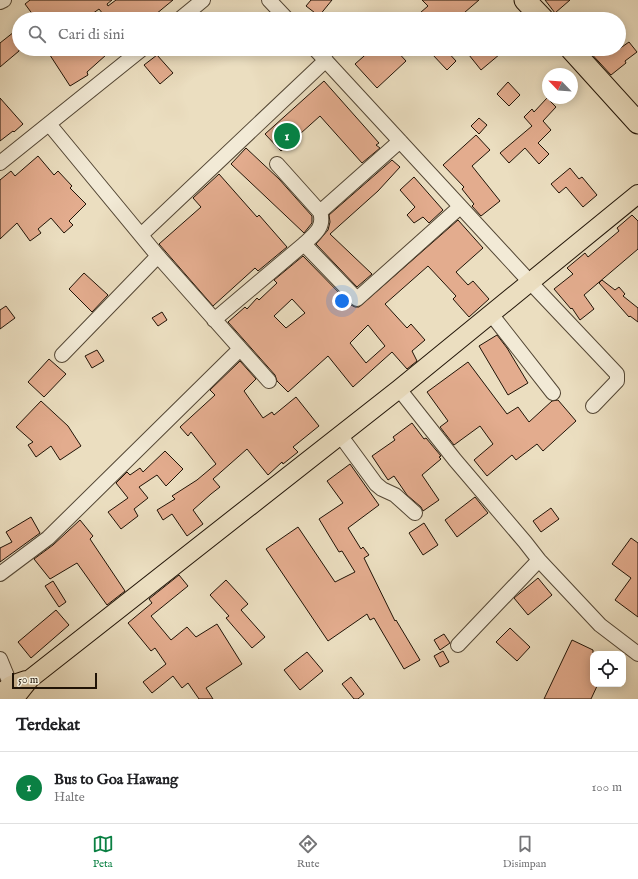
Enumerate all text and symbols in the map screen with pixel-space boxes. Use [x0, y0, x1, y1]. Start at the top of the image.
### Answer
search box [12, 12, 626, 56]
icon: search [26, 23, 48, 45]
text: Cari di sini [58, 25, 125, 44]
north arrow [542, 68, 578, 104]
pin: 1 [274, 121, 300, 151]
your location [332, 291, 352, 311]
map controls [590, 651, 626, 687]
button: locate [590, 651, 626, 687]
scale bar [12, 671, 97, 690]
text: 50 m [18, 673, 38, 687]
text: Terdekat [16, 715, 80, 736]
text: Bus to Goa Hawang [54, 770, 178, 789]
text: 1 [27, 779, 31, 796]
text: 100 m [592, 779, 622, 796]
text: Halte [54, 789, 85, 806]
tab: Peta [92, 833, 114, 871]
tab: Rute [297, 833, 320, 871]
tab: Disimpan [503, 833, 546, 871]

